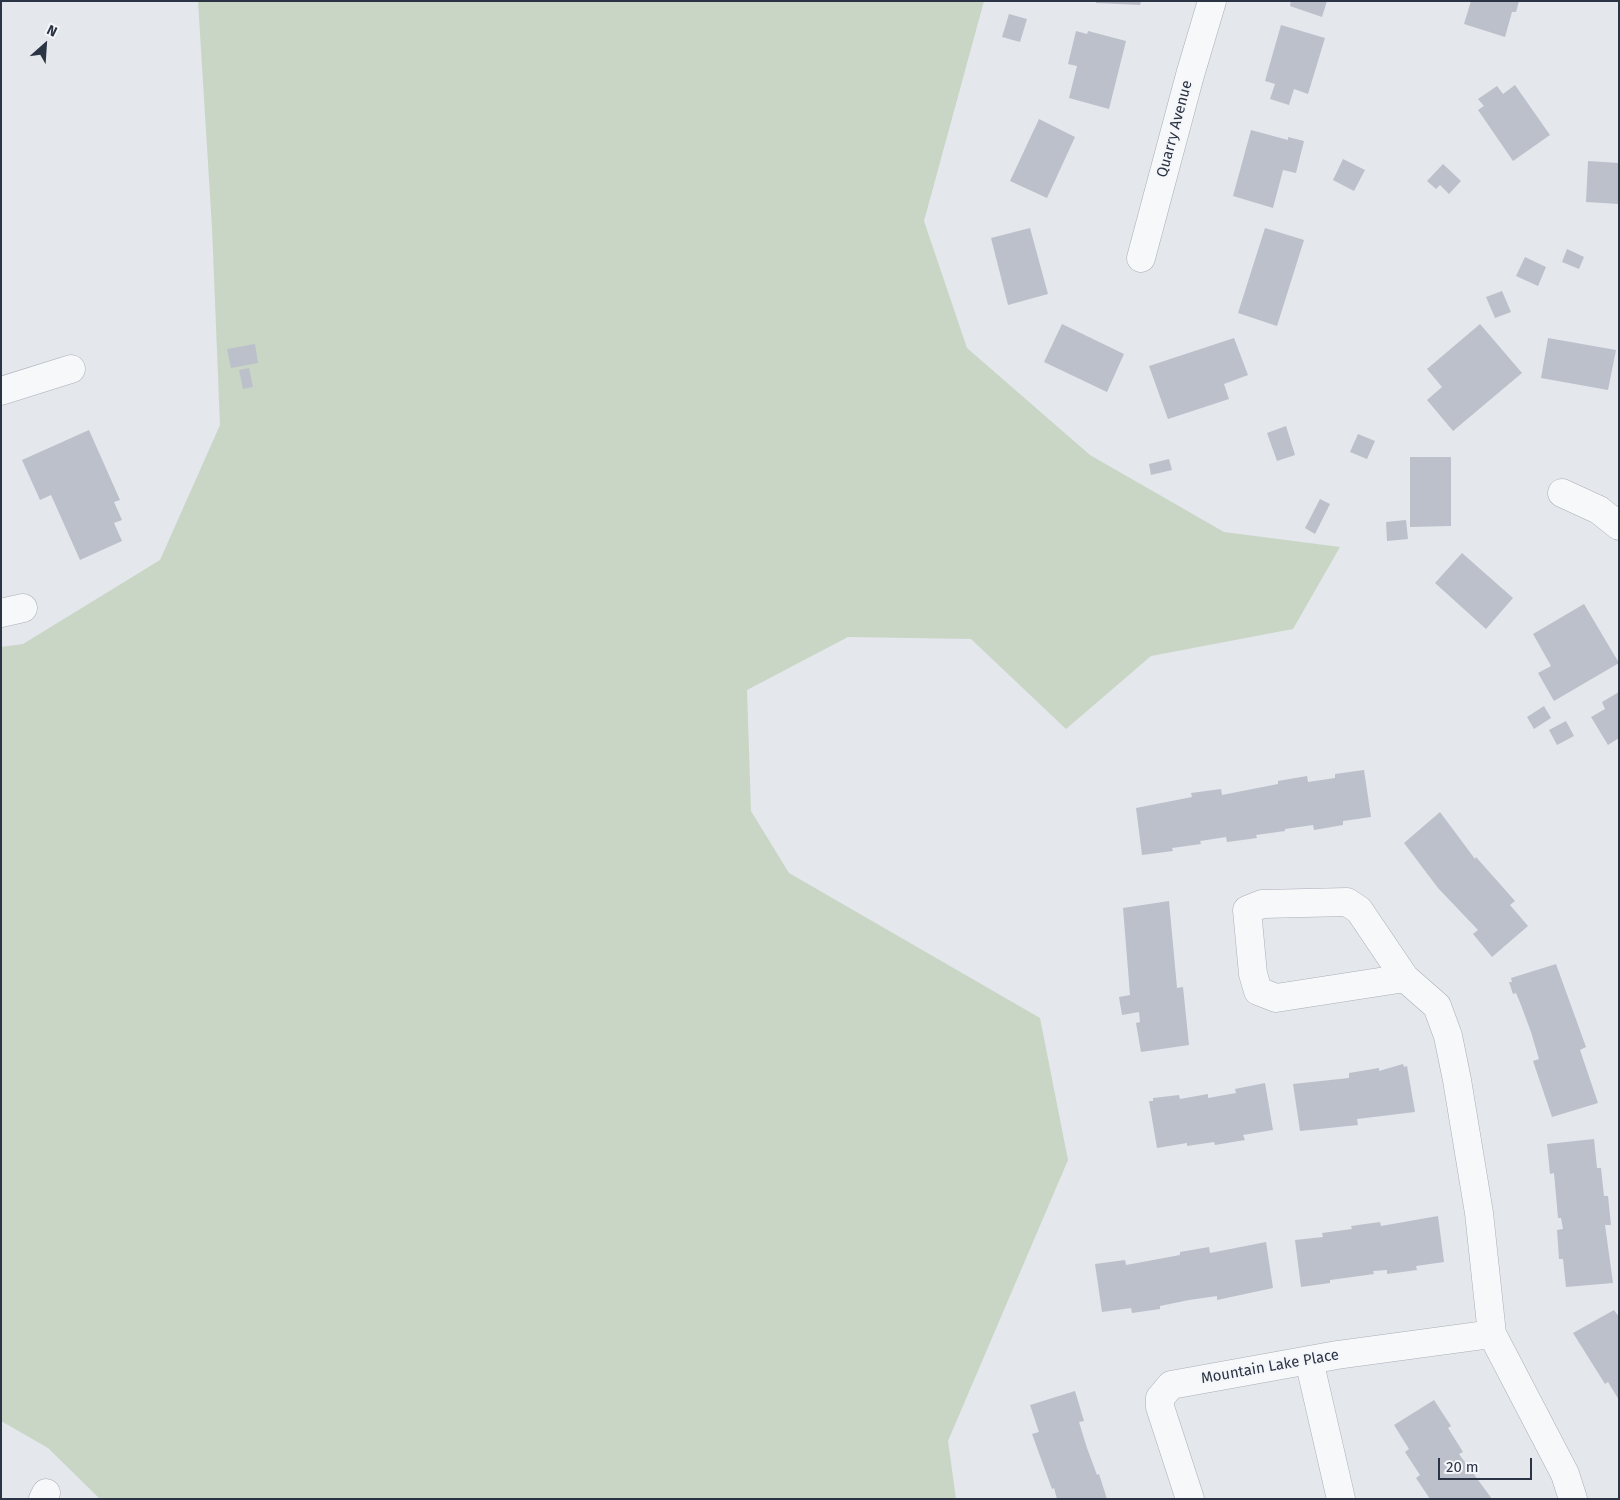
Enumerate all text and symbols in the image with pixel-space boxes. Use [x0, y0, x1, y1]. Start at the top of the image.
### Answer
north arrow [20, 20, 70, 70]
text: N [44, 21, 60, 41]
street label: Quarry Avenue [1153, 78, 1197, 180]
street label: Mountain Lake Place [1200, 1346, 1340, 1388]
scale bar [1440, 1448, 1534, 1480]
text: 20 m [1446, 1458, 1479, 1476]

